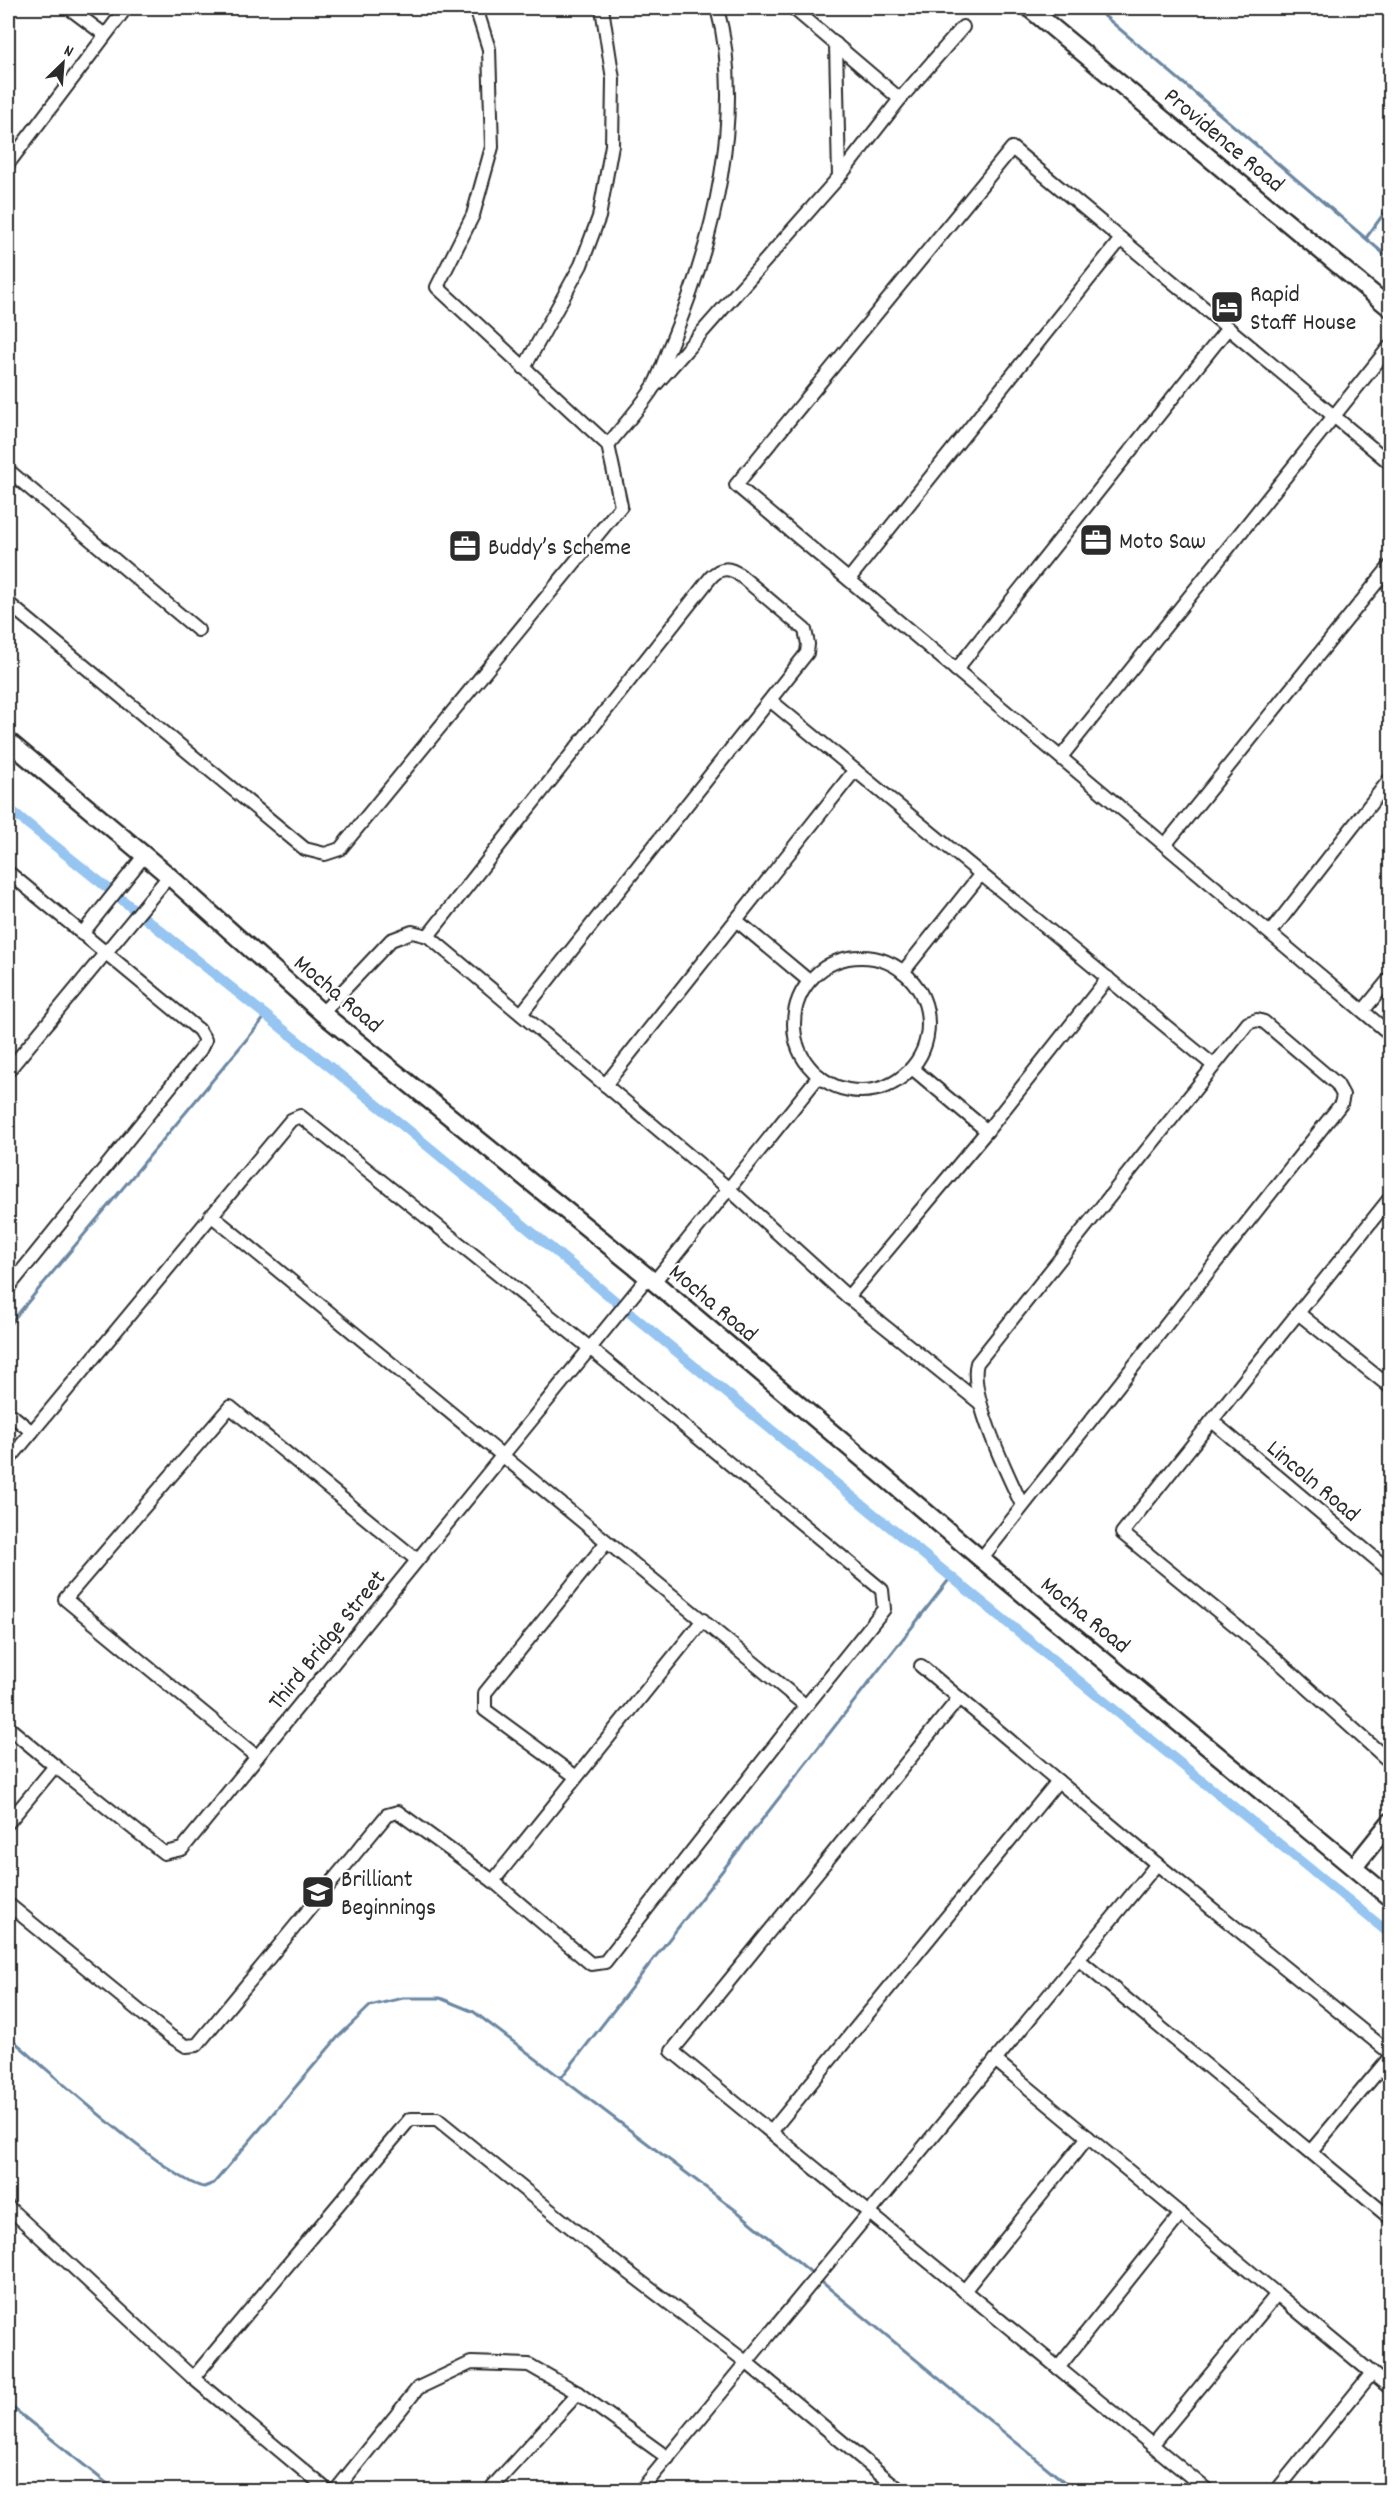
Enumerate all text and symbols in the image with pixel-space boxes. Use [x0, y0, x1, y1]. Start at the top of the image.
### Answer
north arrow [33, 33, 93, 93]
text: N [60, 40, 77, 64]
street label: Providence Road [1155, 81, 1291, 202]
place label: Rapid Staff House [1250, 279, 1356, 341]
hotel icon: Rapid Staff House [1209, 289, 1245, 325]
office icon: Moto Saw [1078, 522, 1114, 558]
place label: Moto Saw [1119, 526, 1206, 560]
office icon: Buddy’s Scheme [447, 528, 483, 564]
place label: Buddy’s Scheme [488, 532, 631, 566]
street label: Mocha Road [285, 948, 389, 1043]
street label: Mocha Road [660, 1257, 764, 1352]
street label: Lincoln Road [1258, 1433, 1366, 1532]
street label: Third Bridge Street [261, 1563, 396, 1718]
street label: Mocha Road [1032, 1569, 1136, 1663]
place label: Brilliant Beginnings [341, 1864, 436, 1926]
school or university icon: Brilliant Beginnings [300, 1874, 336, 1910]

